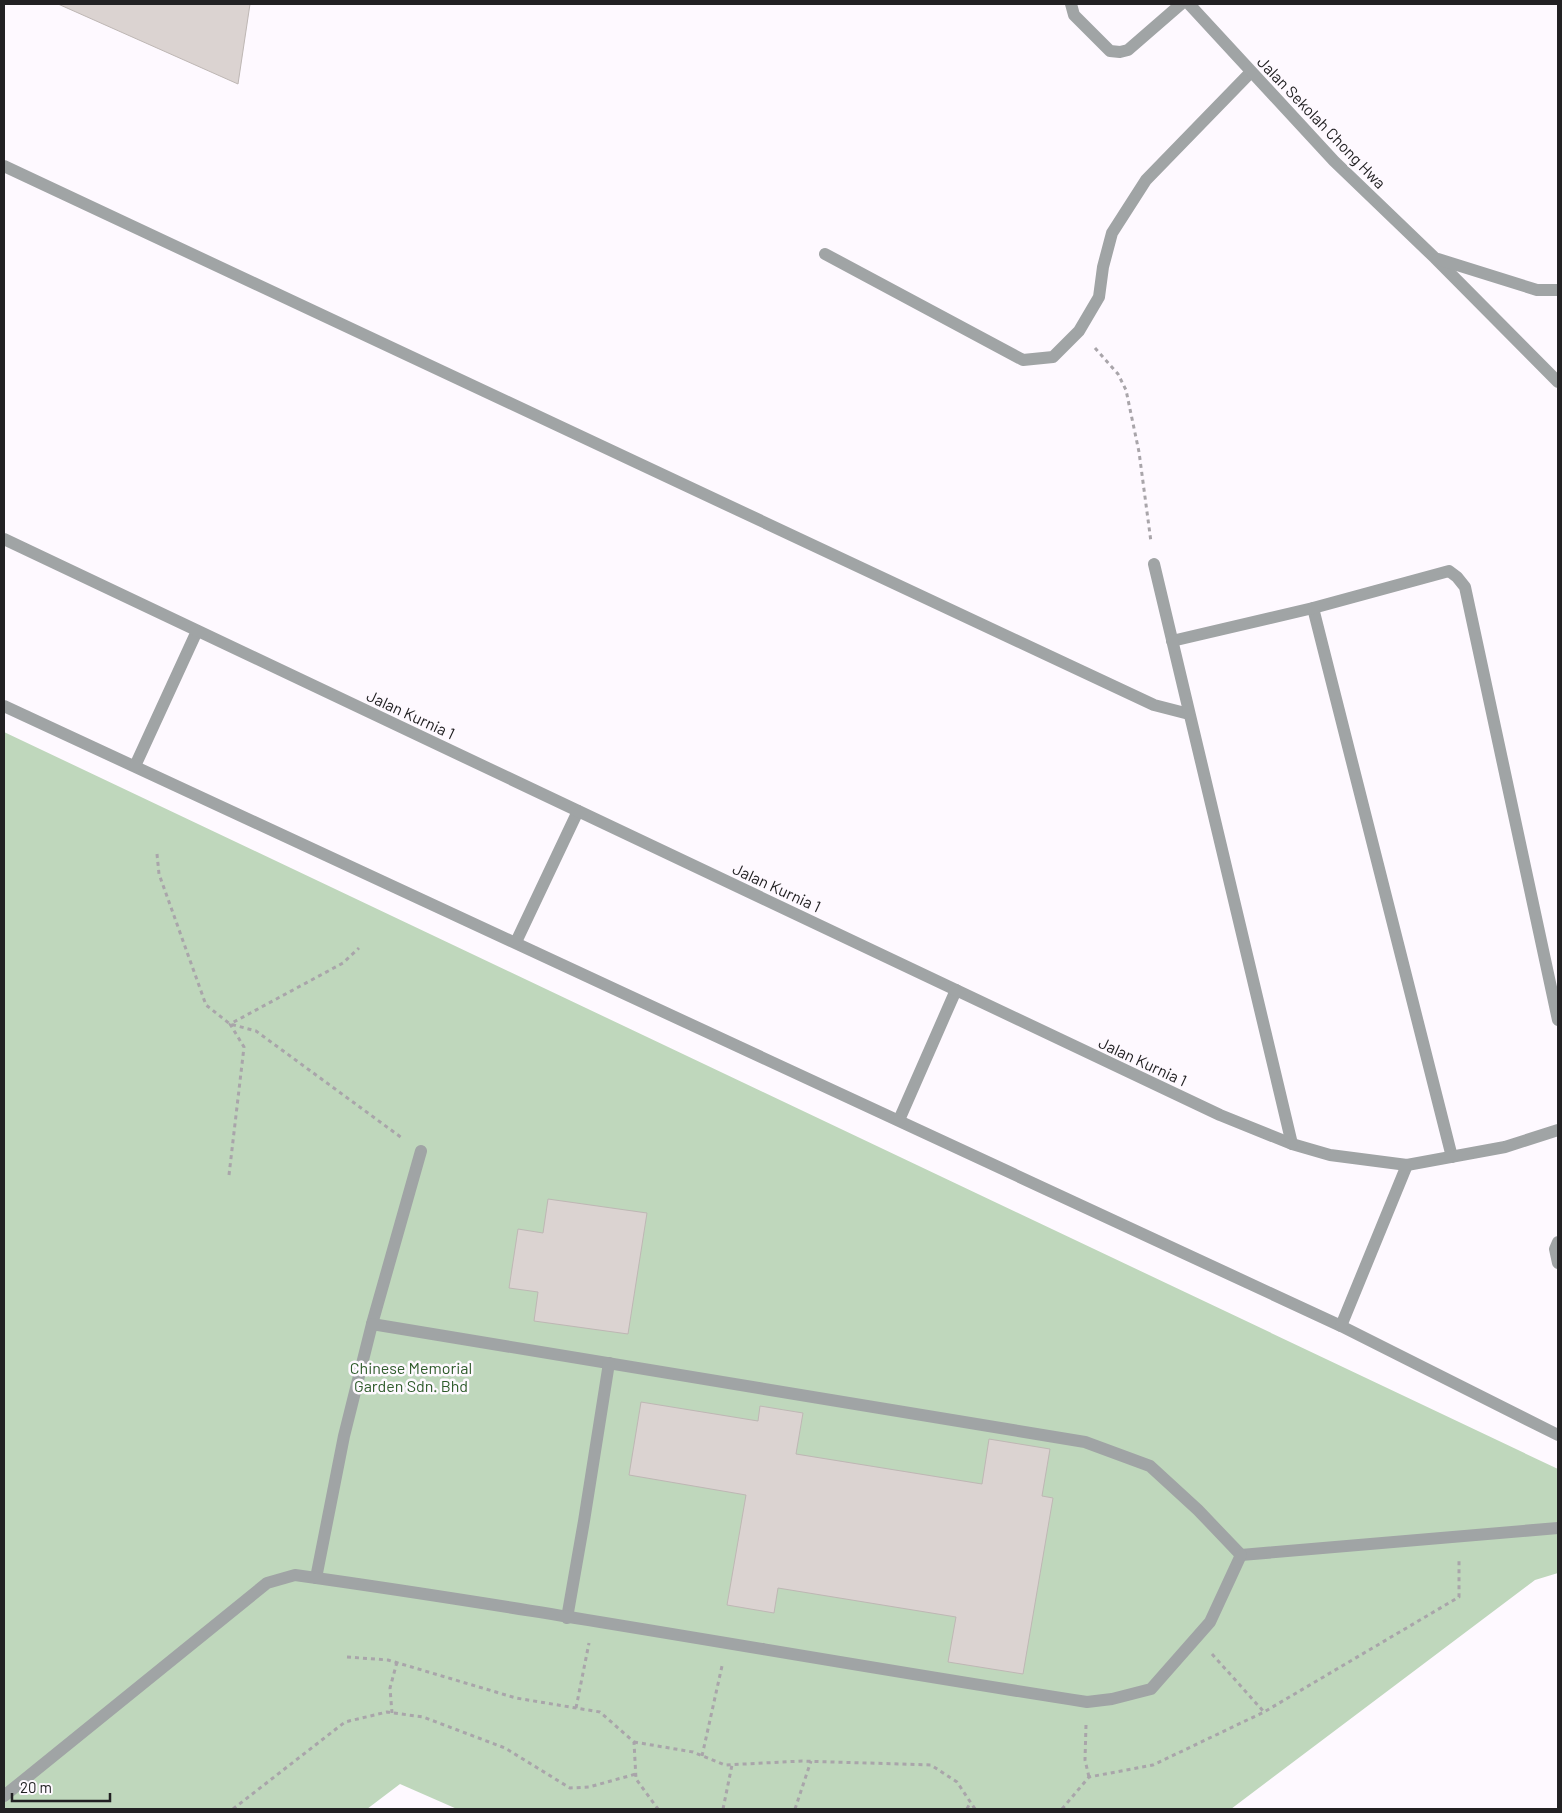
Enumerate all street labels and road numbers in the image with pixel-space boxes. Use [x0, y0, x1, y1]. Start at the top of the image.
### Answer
street label: Jalan Sekolah Chong Hwa [1254, 52, 1390, 192]
street label: Jalan Kurnia 1 [364, 685, 458, 743]
street label: Jalan Kurnia 1 [730, 858, 824, 916]
street label: Jalan Kurnia 1 [1096, 1032, 1190, 1090]

